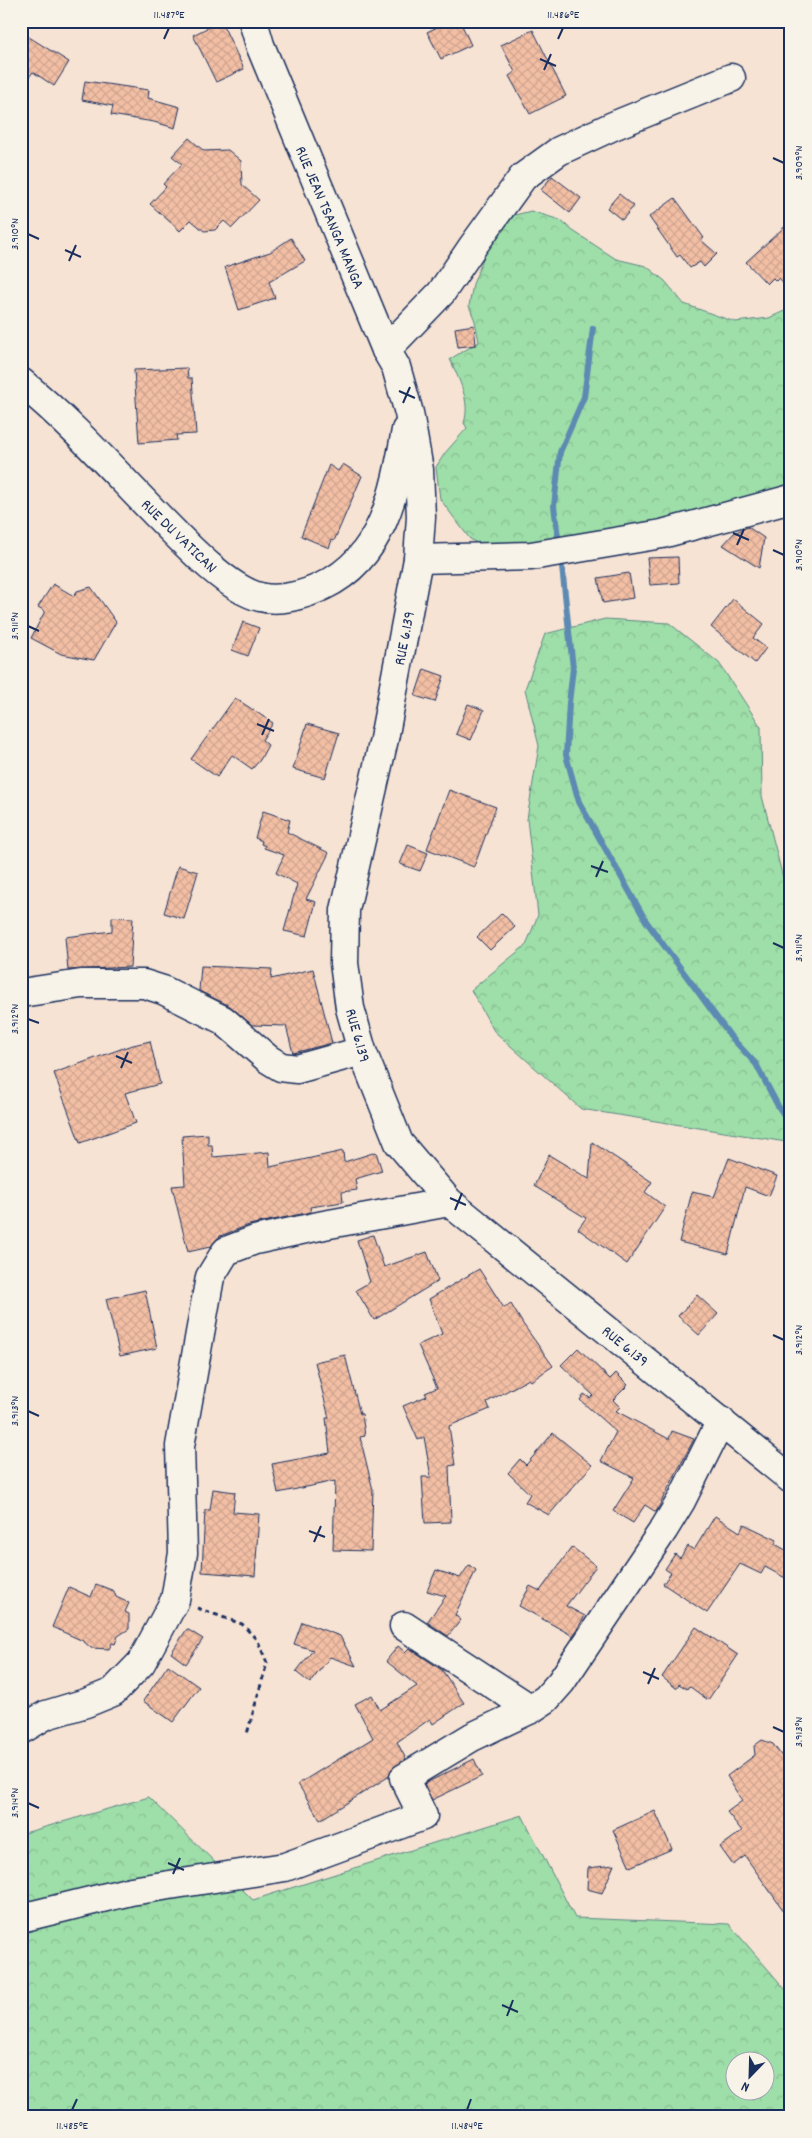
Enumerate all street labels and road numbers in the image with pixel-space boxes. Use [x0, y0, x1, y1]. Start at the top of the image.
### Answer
street label: RUE JEAN TSANGA MANGA [288, 143, 369, 293]
street label: RUE DU VATICAN [135, 494, 222, 579]
street label: RUE 6.139 [389, 609, 422, 668]
street label: RUE 6.139 [338, 1006, 375, 1065]
street label: RUE 6.139 [596, 1321, 653, 1373]

